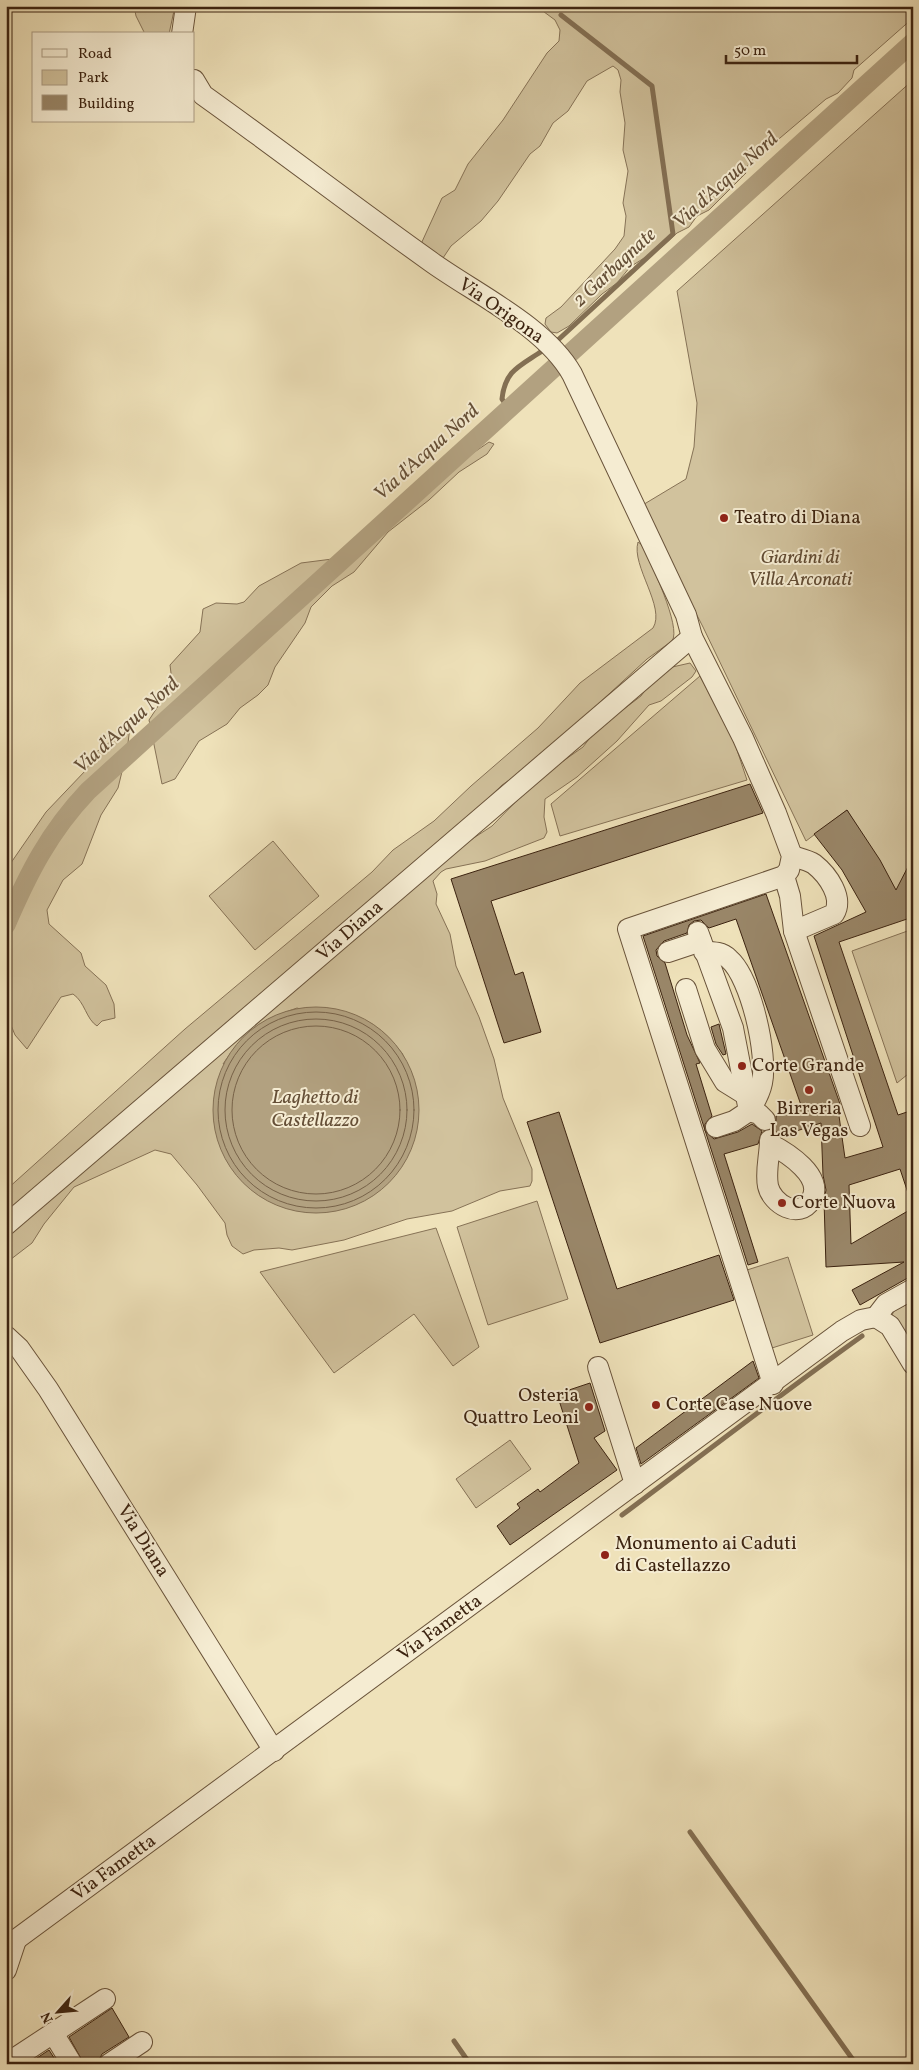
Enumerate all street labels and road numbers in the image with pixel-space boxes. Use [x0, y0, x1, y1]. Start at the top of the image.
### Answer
street label: Via Origona [453, 272, 549, 350]
street label: Via Diana [311, 895, 389, 967]
street label: Via Diana [111, 1500, 175, 1582]
street label: Via Fametta [392, 1588, 488, 1668]
street label: Via Fametta [66, 1828, 162, 1908]

